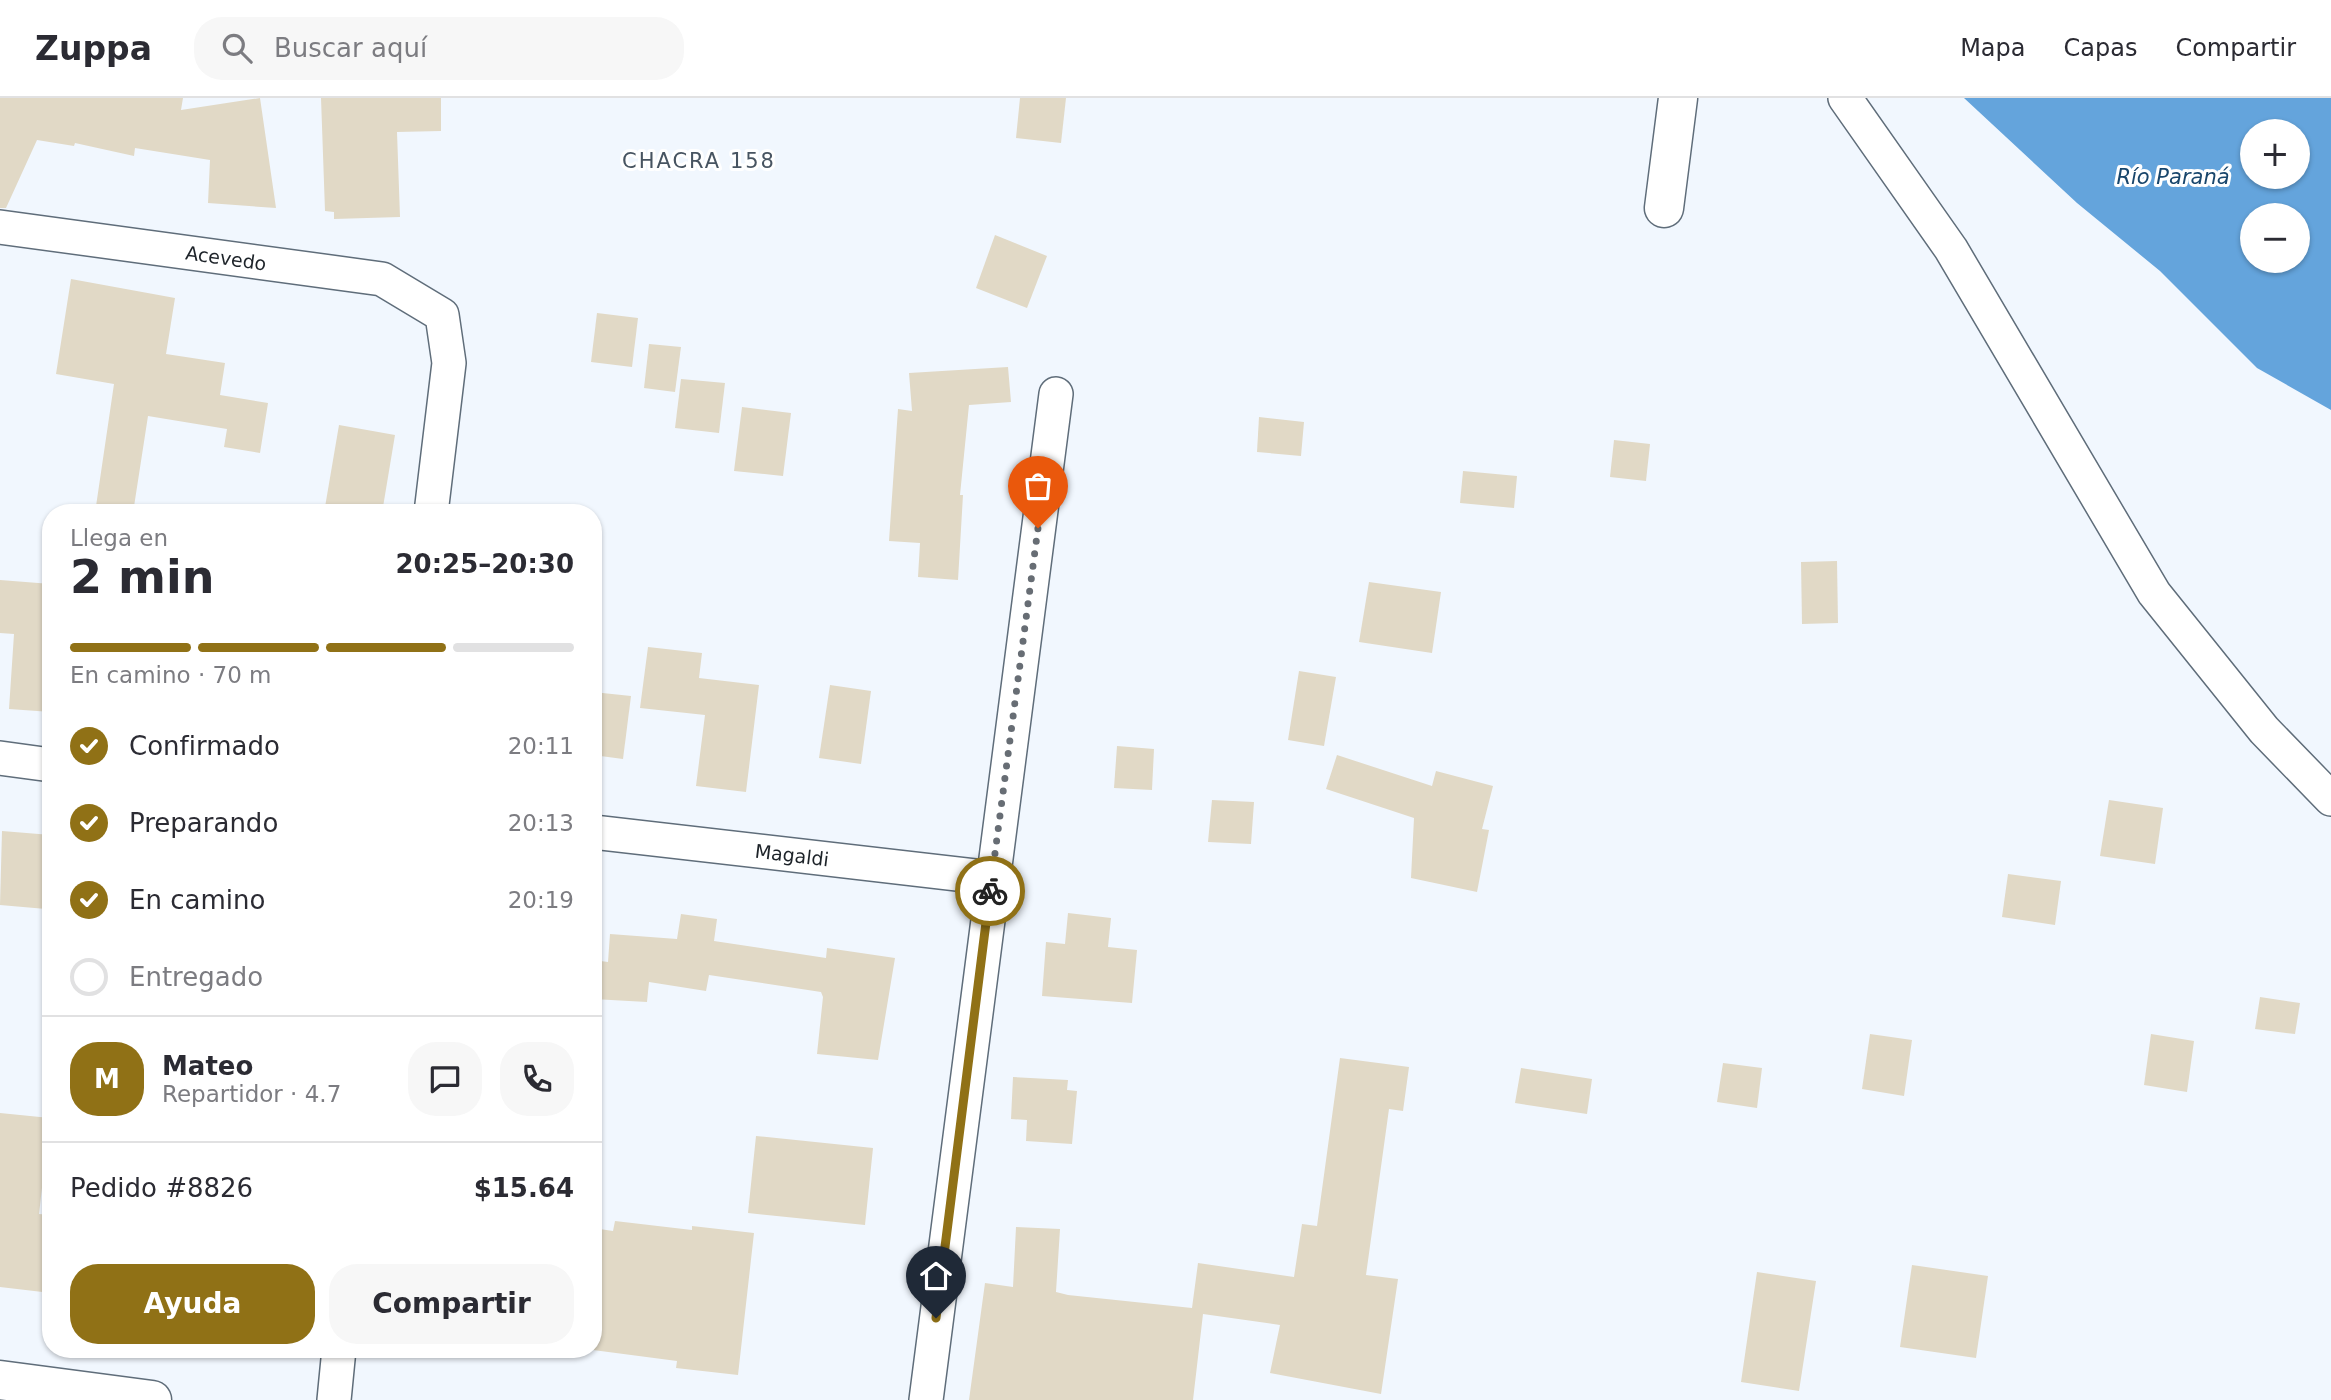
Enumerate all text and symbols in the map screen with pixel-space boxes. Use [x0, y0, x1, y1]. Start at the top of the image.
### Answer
search box [194, 17, 684, 80]
text: Zuppa [35, 29, 152, 68]
icon: search [218, 29, 256, 67]
text: Buscar aquí [274, 33, 427, 63]
text: Mapa [1960, 34, 2026, 62]
text: Capas [2064, 34, 2137, 62]
text: Compartir [2175, 34, 2296, 62]
map controls [2240, 119, 2310, 273]
button: + [2240, 119, 2310, 189]
district label: CHACRA 158 [622, 149, 776, 173]
water label: Río Paraná [2116, 165, 2230, 189]
button: − [2240, 203, 2310, 273]
street label: Acevedo [184, 241, 268, 275]
pin [1008, 456, 1068, 528]
icon: bag [1019, 467, 1057, 505]
text: Llega en [70, 525, 168, 551]
text: 20:25–20:30 [395, 549, 574, 579]
text: 2 min [70, 550, 214, 604]
text: En camino · 70 m [70, 662, 272, 688]
icon: check [70, 727, 108, 765]
text: Confirmado [129, 731, 280, 761]
text: 20:11 [508, 733, 574, 759]
icon: check [70, 804, 108, 842]
text: Preparando [129, 808, 278, 838]
text: 20:13 [508, 810, 574, 836]
street label: Magaldi [754, 840, 830, 870]
courier [955, 856, 1025, 926]
icon: bike [971, 872, 1009, 910]
icon: check [70, 881, 108, 919]
text: En camino [129, 885, 265, 915]
text: 20:19 [508, 887, 574, 913]
text: Entregado [129, 962, 263, 992]
button: chat [408, 1042, 482, 1116]
button: phone [500, 1042, 574, 1116]
text: Mateo [162, 1051, 253, 1081]
text: M [94, 1064, 120, 1094]
text: Repartidor · 4.7 [162, 1081, 341, 1107]
text: Pedido #8826 [70, 1173, 253, 1203]
text: $15.64 [474, 1173, 574, 1203]
pin [906, 1246, 966, 1318]
icon: home [917, 1257, 955, 1295]
button: Ayuda [70, 1264, 315, 1344]
button: Compartir [329, 1264, 574, 1344]

